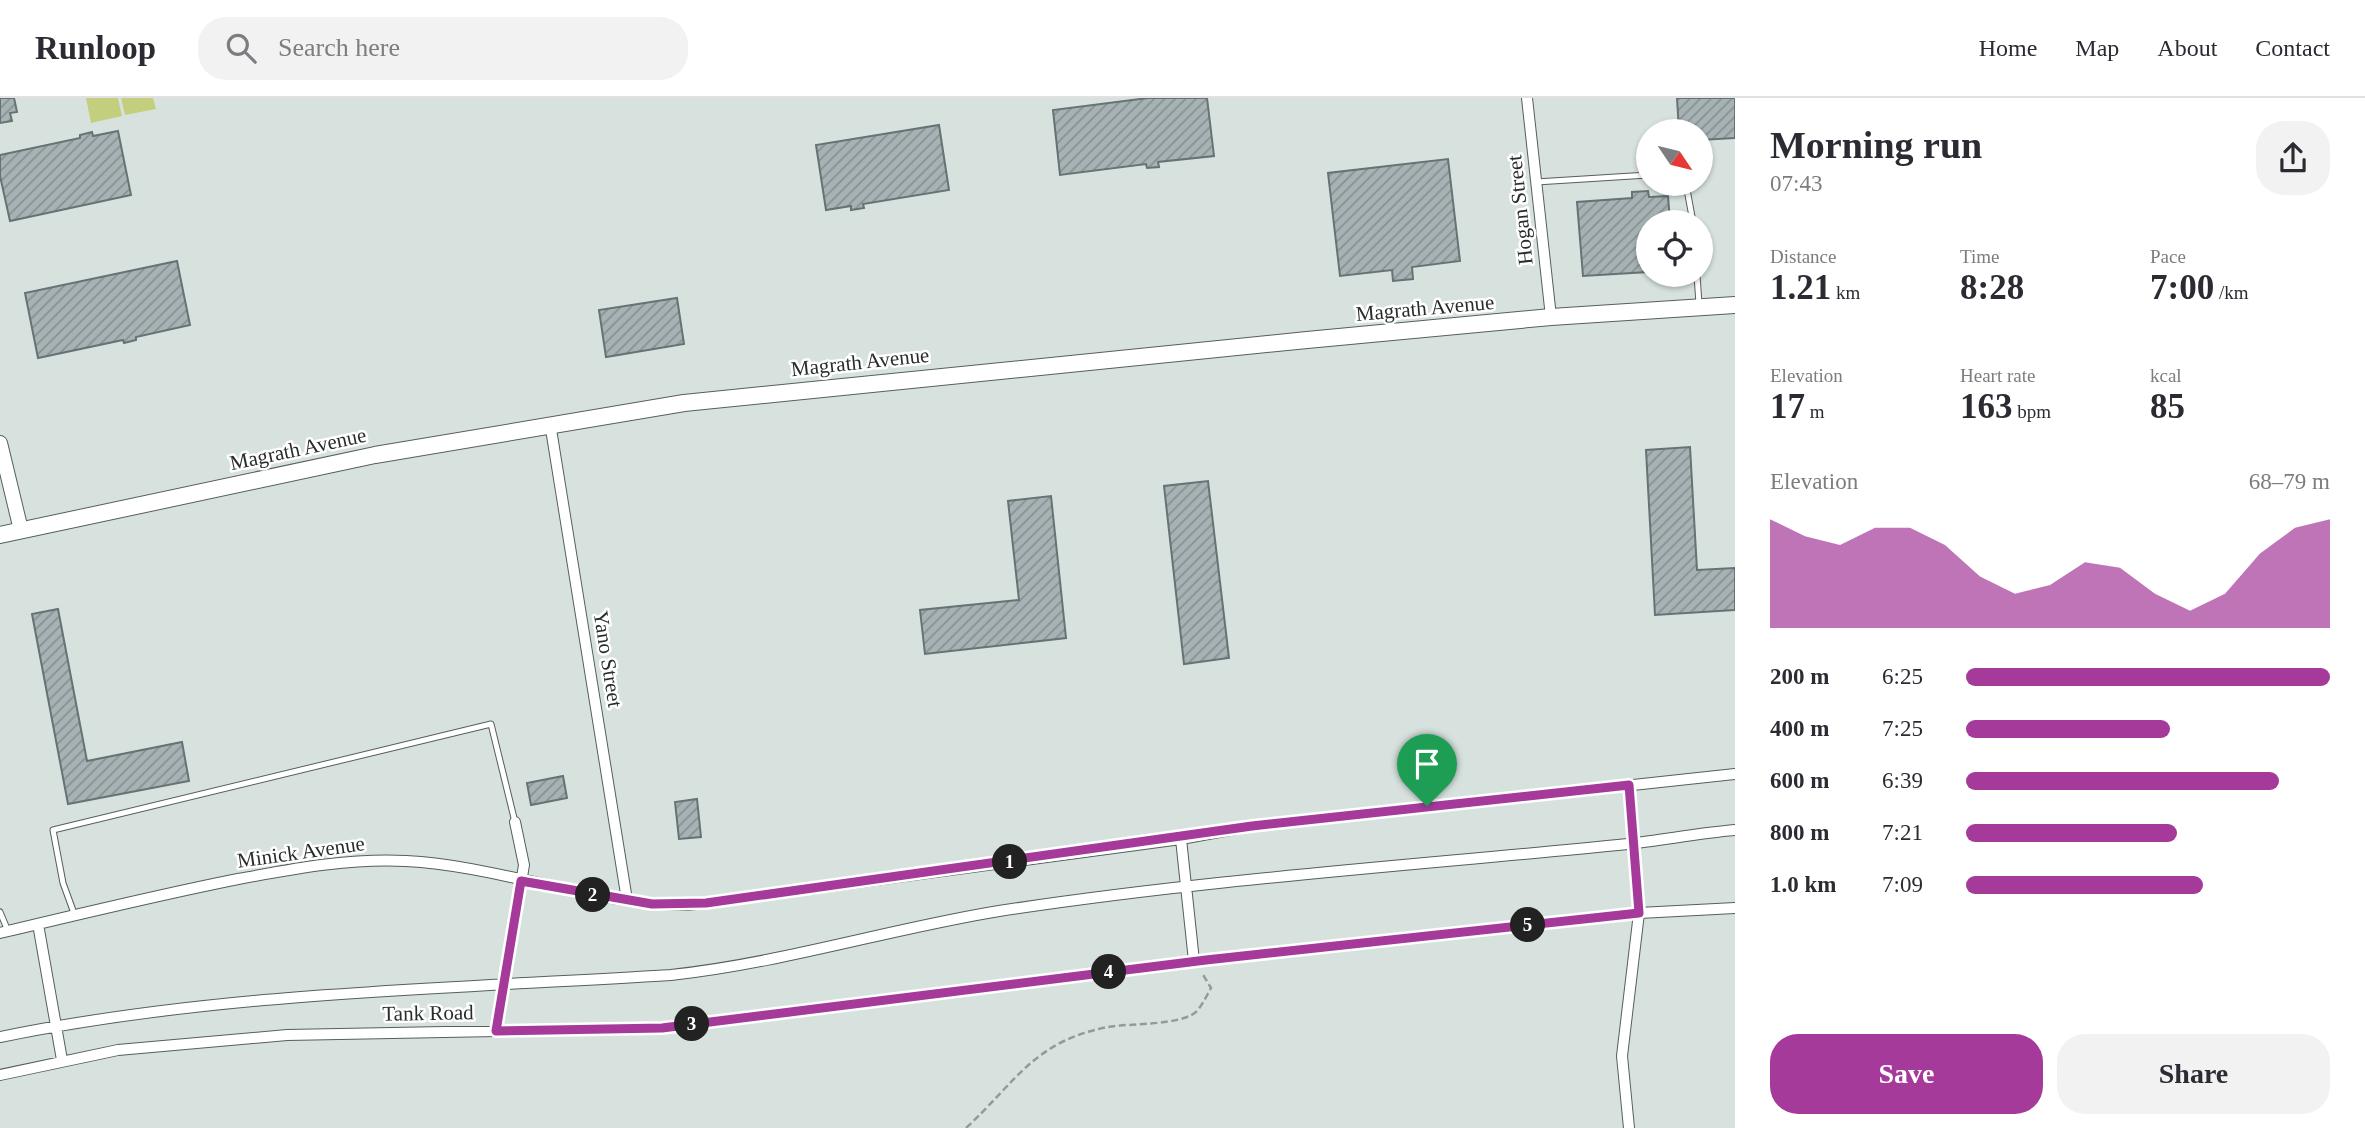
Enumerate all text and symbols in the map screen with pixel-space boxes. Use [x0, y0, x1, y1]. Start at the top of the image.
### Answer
search box [198, 17, 688, 80]
icon: search [222, 29, 260, 67]
text: Runloop [35, 30, 156, 66]
text: Search here [278, 33, 400, 62]
text: Home [1979, 35, 2037, 61]
text: Map [2075, 35, 2119, 61]
text: About [2157, 35, 2217, 61]
text: Contact [2255, 35, 2330, 61]
north arrow [1636, 119, 1713, 196]
map controls [1636, 119, 1713, 287]
button: share [2256, 121, 2330, 195]
text: Morning run [1770, 124, 1982, 166]
street label: Hogan Street [1502, 154, 1538, 266]
text: 07:43 [1770, 171, 1822, 196]
button: locate [1636, 210, 1713, 287]
text: Distance [1770, 246, 1836, 267]
text: Time [1960, 246, 1999, 267]
text: Pace [2150, 246, 2186, 267]
text: 1.21 [1770, 268, 1831, 307]
text: 8:28 [1960, 268, 2024, 307]
text: 7:00 [2150, 268, 2214, 307]
text: km [1831, 282, 1860, 303]
text: /km [2214, 282, 2248, 303]
street label: Magrath Avenue [1355, 290, 1495, 326]
street label: Magrath Avenue [790, 343, 930, 381]
text: Elevation [1770, 365, 1843, 386]
text: Heart rate [1960, 365, 2035, 386]
text: kcal [2150, 365, 2182, 386]
text: 17 [1770, 387, 1805, 426]
text: 163 [1960, 387, 2013, 426]
text: 85 [2150, 387, 2185, 426]
text: m [1805, 401, 1825, 422]
text: bpm [2013, 401, 2051, 422]
street label: Magrath Avenue [228, 423, 368, 475]
text: Elevation [1770, 469, 1858, 494]
text: 68–79 m [2249, 469, 2330, 494]
street label: Yano Street [589, 609, 628, 709]
text: 200 m [1770, 664, 1829, 689]
text: 6:25 [1882, 664, 1923, 689]
text: 400 m [1770, 716, 1829, 741]
text: 7:25 [1882, 716, 1923, 741]
pin [1397, 734, 1457, 806]
icon: arrive [1408, 745, 1446, 783]
text: 600 m [1770, 768, 1829, 793]
text: 6:39 [1882, 768, 1923, 793]
text: 800 m [1770, 820, 1829, 845]
text: 7:21 [1882, 820, 1923, 845]
street label: Minick Avenue [236, 831, 366, 873]
pin: 1 [992, 844, 1028, 880]
text: 1 [1005, 851, 1014, 872]
text: 1.0 km [1770, 872, 1836, 897]
text: 7:09 [1882, 872, 1923, 897]
pin: 2 [576, 878, 610, 912]
text: 2 [588, 884, 597, 905]
pin: 5 [1510, 908, 1546, 942]
text: 5 [1523, 914, 1532, 935]
pin: 4 [1092, 954, 1126, 990]
text: 4 [1104, 961, 1113, 982]
street label: Tank Road [382, 1000, 474, 1026]
pin: 3 [674, 1006, 710, 1042]
text: 3 [687, 1013, 696, 1034]
button: Save [1770, 1034, 2043, 1114]
button: Share [2057, 1034, 2330, 1114]

